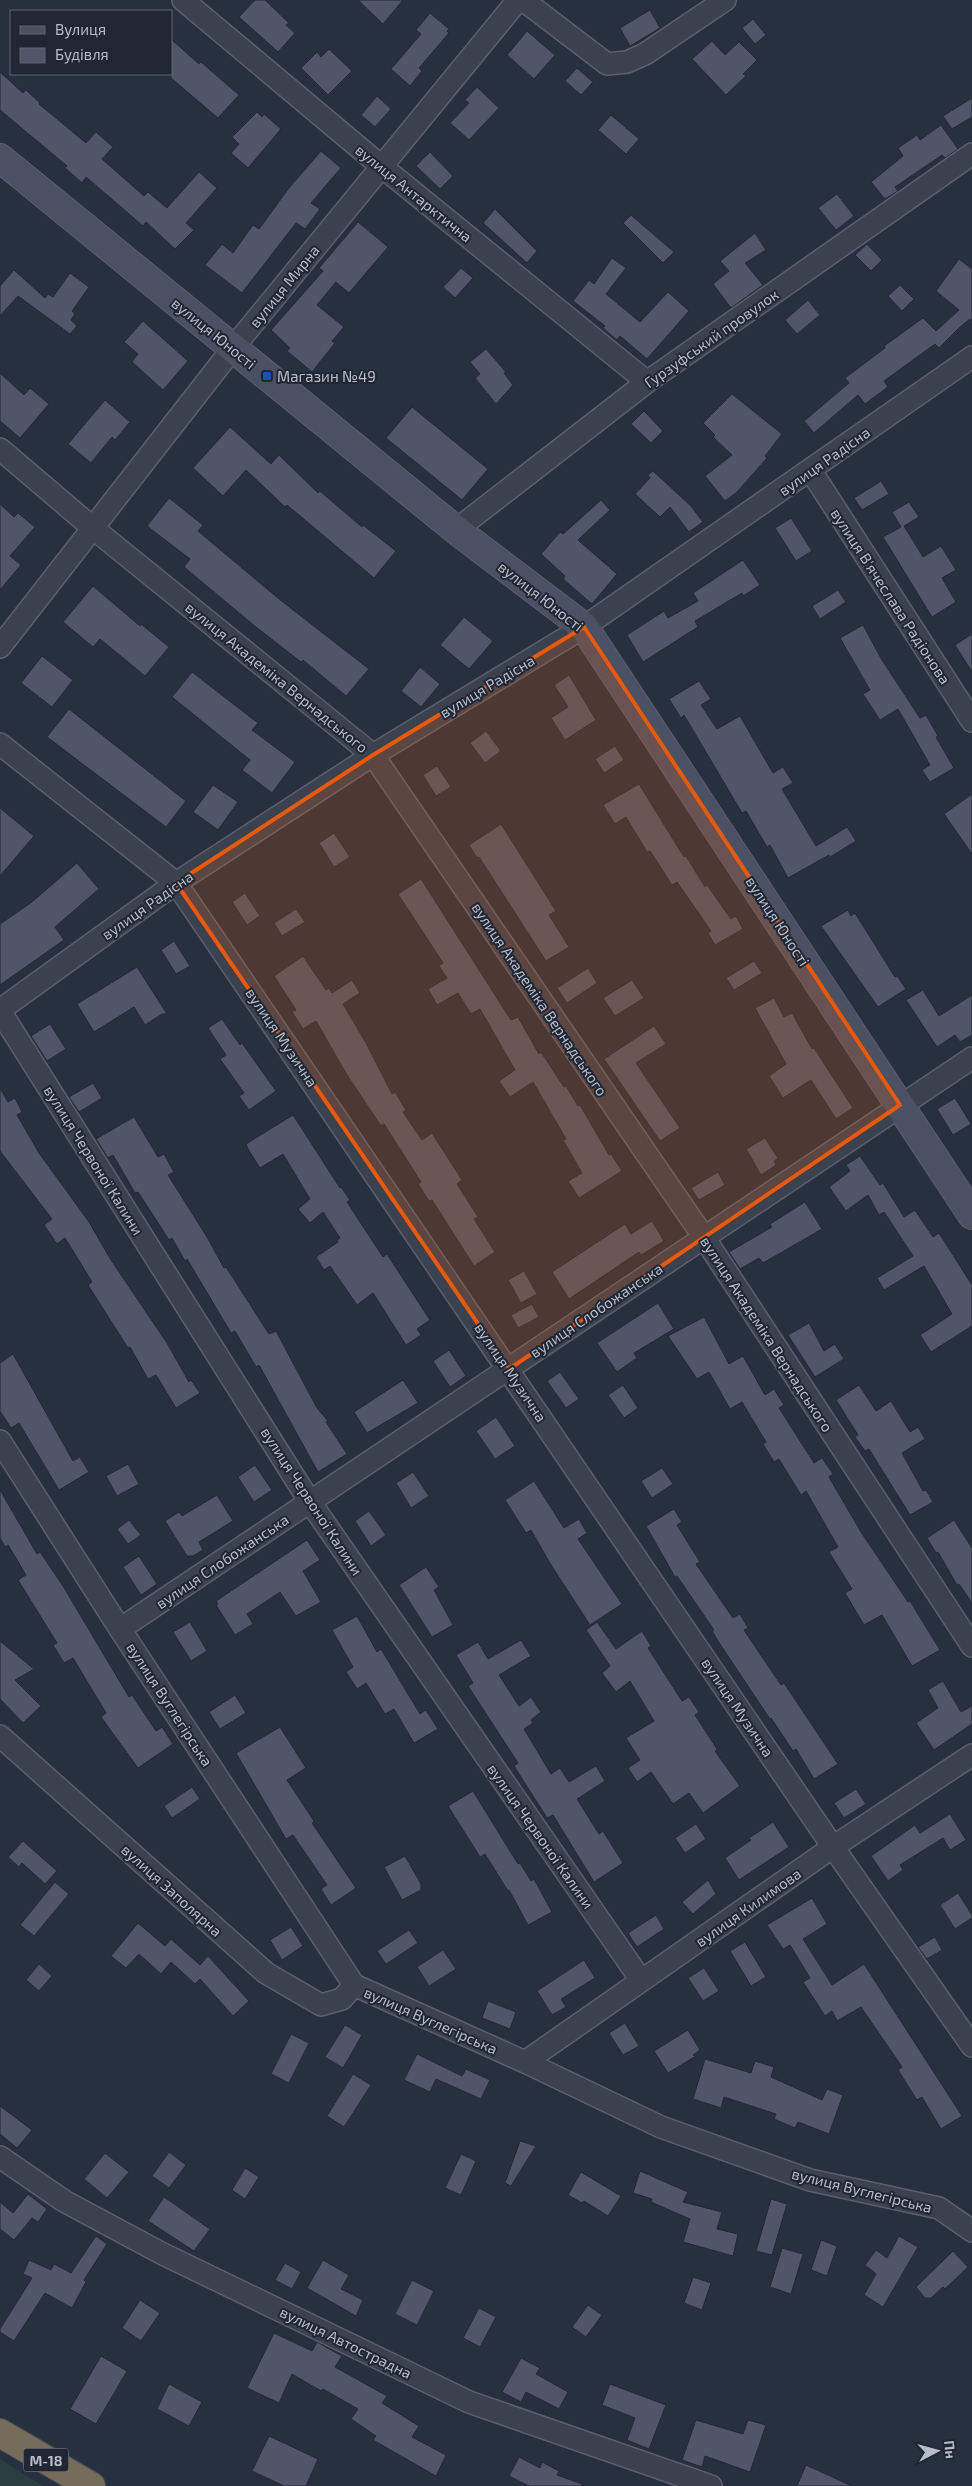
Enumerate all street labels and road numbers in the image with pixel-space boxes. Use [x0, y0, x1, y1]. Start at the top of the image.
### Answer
street label: вулиця Антарктична [351, 140, 476, 246]
street label: вулиця Мирна [245, 241, 324, 332]
street label: Гурзуфський провулок [640, 285, 782, 392]
street label: вулиця Юності [168, 294, 260, 373]
street label: вулиця Радісна [775, 423, 874, 500]
street label: вулиця В'ячеслава Радіонова [827, 505, 955, 688]
street label: вулиця Юності [494, 557, 587, 636]
street label: вулиця Академіка Вернадського [182, 598, 372, 757]
street label: вулиця Радісна [436, 651, 538, 722]
street label: вулиця Радісна [98, 867, 197, 944]
street label: вулиця Юності [742, 873, 814, 970]
street label: вулиця Академіка Вернадського [468, 899, 612, 1100]
street label: вулиця Музична [241, 984, 322, 1091]
street label: вулиця Червоної Калини [40, 1082, 147, 1239]
street label: вулиця Академіка Вернадського [696, 1233, 837, 1436]
street label: вулиця Слобожанська [526, 1259, 666, 1362]
street label: вулиця Музична [470, 1319, 551, 1426]
street label: вулиця Червоної Калини [257, 1424, 367, 1579]
street label: вулиця Слобожанська [152, 1510, 292, 1613]
street label: вулиця Вуглегірська [122, 1639, 217, 1770]
street label: вулиця Музична [697, 1654, 778, 1761]
street label: вулиця Червоної Калини [483, 1760, 598, 1913]
street label: вулиця Заполярна [117, 1840, 226, 1941]
street label: вулиця Килимова [692, 1864, 805, 1951]
street label: вулиця Вуглегірська [361, 1982, 500, 2058]
street label: вулиця Вуглегірська [790, 2164, 934, 2217]
street label: вулиця Автострадна [277, 2302, 415, 2383]
road number: М-18 [23, 2448, 68, 2472]

